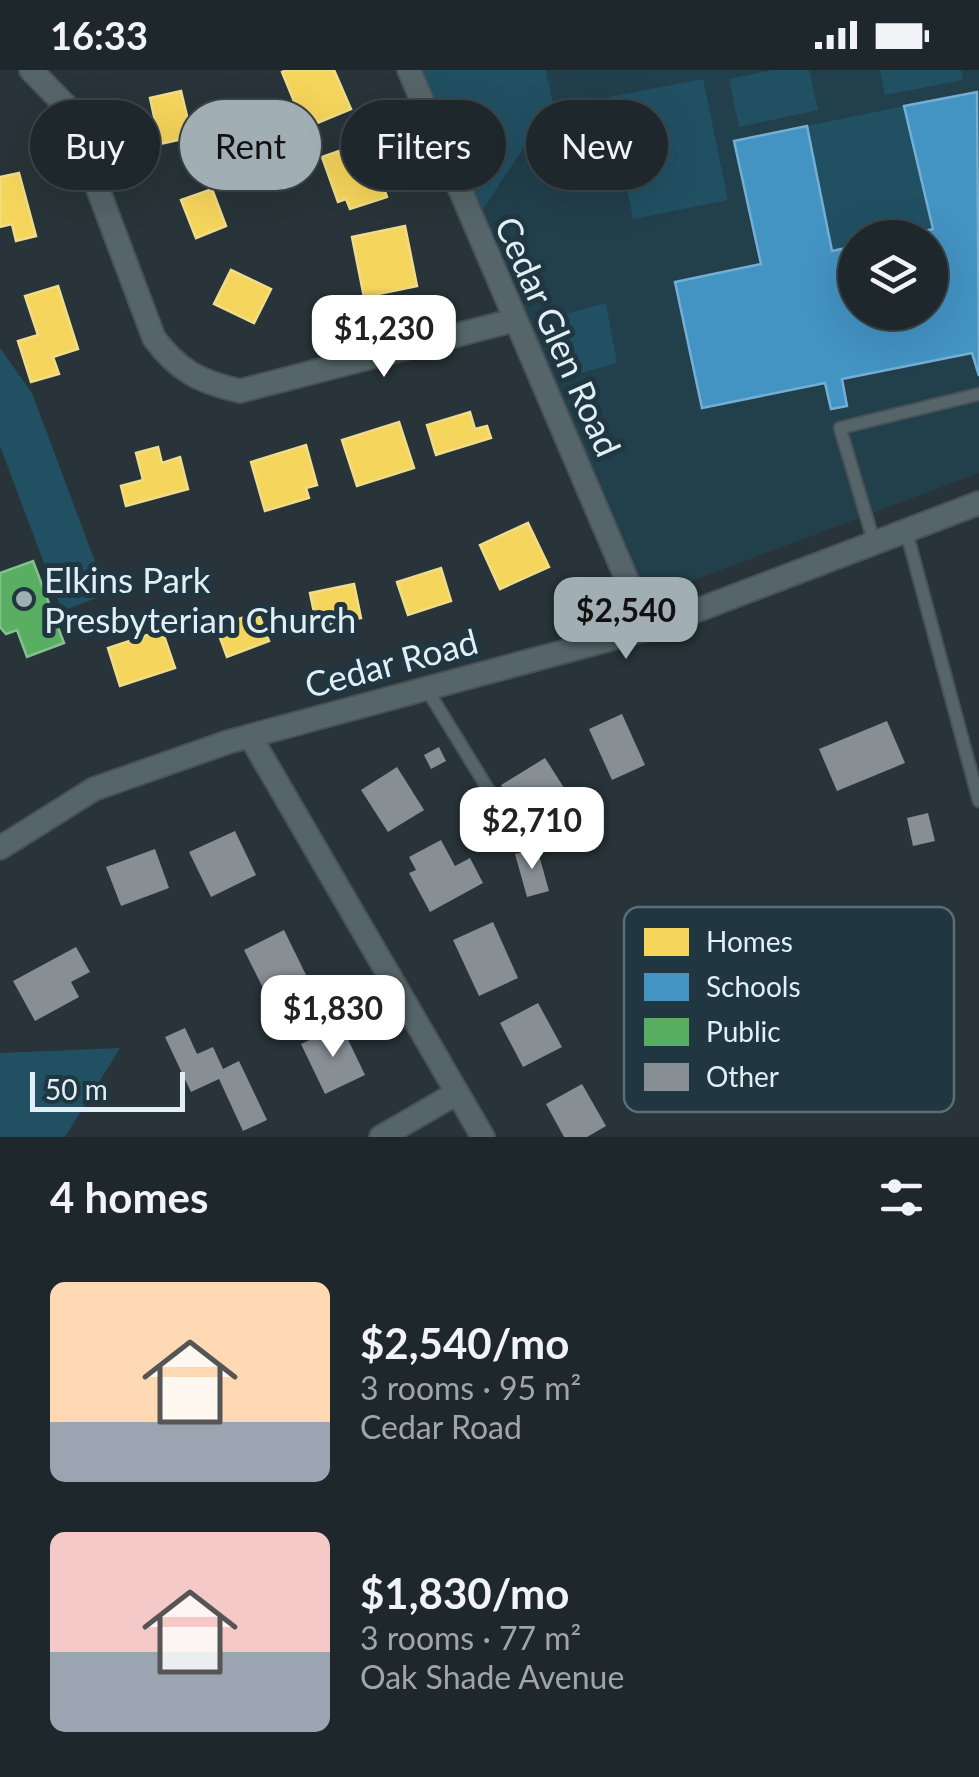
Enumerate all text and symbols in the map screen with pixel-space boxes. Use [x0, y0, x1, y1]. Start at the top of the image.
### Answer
text: 16:33 [50, 12, 148, 58]
chip: Buy [30, 100, 160, 190]
chip: Rent [180, 100, 321, 190]
chip: Filters [341, 100, 506, 190]
chip: New [526, 100, 668, 190]
street label: Cedar Glen Road [487, 210, 631, 462]
map controls [838, 220, 948, 330]
button: layers [838, 220, 948, 330]
pin: $1,230 [303, 295, 465, 380]
text: $1,230 [334, 308, 434, 347]
place label: Elkins Park Presbyterian Church [44, 558, 356, 640]
pin: $2,540 [545, 577, 707, 662]
marker: Elkins Park Presbyterian Church [13, 588, 35, 610]
text: $2,540 [576, 590, 676, 629]
street label: Cedar Road [300, 619, 482, 705]
pin: $2,710 [451, 787, 613, 872]
text: $2,710 [482, 800, 582, 839]
legend [624, 907, 954, 1112]
text: Homes [706, 924, 793, 958]
text: Schools [706, 969, 801, 1003]
pin: $1,830 [252, 975, 414, 1060]
text: $1,830 [283, 988, 383, 1027]
text: Public [706, 1014, 781, 1048]
text: Other [706, 1059, 779, 1093]
scale bar [30, 1067, 185, 1112]
text: 50 m [45, 1072, 108, 1106]
icon: filters [874, 1170, 929, 1225]
text: 4 homes [50, 1172, 208, 1222]
text: $2,540/mo [360, 1318, 569, 1368]
icon: home [130, 1322, 250, 1442]
text: 3 rooms · 95 m² [360, 1368, 581, 1407]
text: Cedar Road [360, 1407, 522, 1446]
text: $1,830/mo [360, 1568, 569, 1618]
icon: home [130, 1572, 250, 1692]
text: 3 rooms · 77 m² [360, 1618, 581, 1657]
text: Oak Shade Avenue [360, 1657, 624, 1696]

